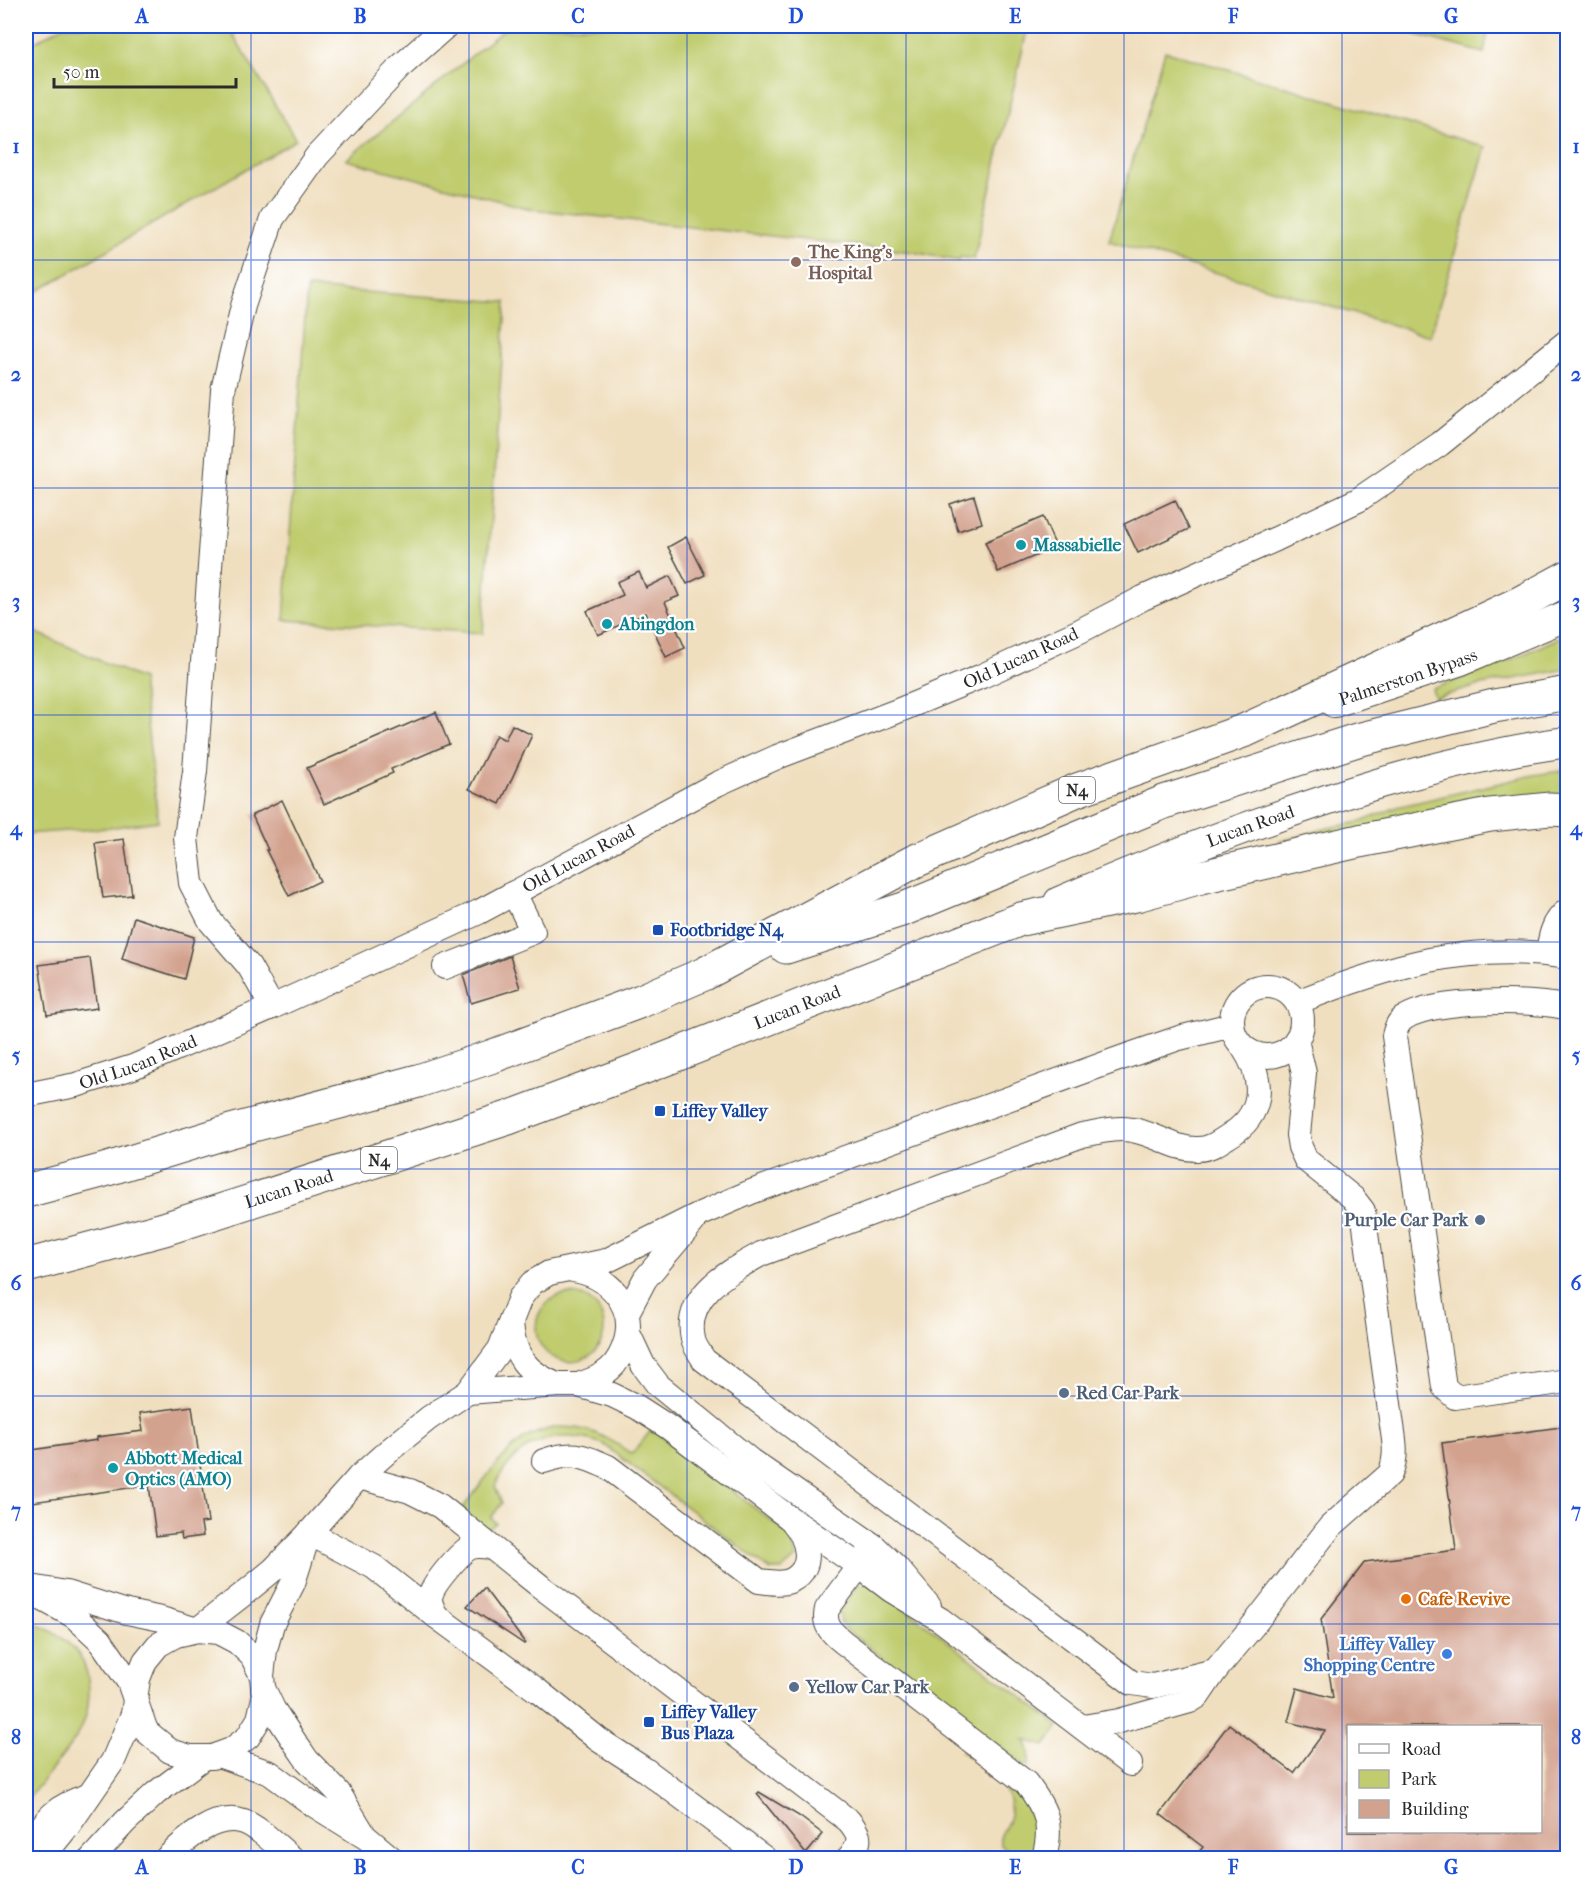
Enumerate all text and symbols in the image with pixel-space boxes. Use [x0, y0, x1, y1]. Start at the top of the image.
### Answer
text: A [134, 5, 150, 28]
text: B [353, 5, 367, 28]
text: C [571, 5, 585, 28]
text: D [788, 5, 804, 28]
text: E [1009, 5, 1021, 28]
text: F [1227, 5, 1239, 28]
text: G [1444, 5, 1458, 28]
scale bar [54, 51, 236, 89]
text: 50 m [63, 62, 100, 83]
text: 1 [12, 135, 20, 158]
text: 1 [1572, 135, 1580, 158]
place label: The King's Hospital [807, 242, 892, 284]
marker: The King's Hospital [789, 255, 803, 269]
text: 2 [11, 363, 21, 386]
text: 2 [1571, 363, 1581, 386]
place label: Massabielle [1032, 535, 1122, 556]
marker: Massabielle [1014, 538, 1028, 552]
text: 3 [12, 590, 20, 613]
text: 3 [1572, 590, 1580, 613]
place label: Abingdon [618, 614, 695, 635]
marker: Abingdon [600, 617, 614, 631]
street label: Old Lucan Road [960, 623, 1082, 694]
street label: Palmerston Bypass [1336, 644, 1481, 711]
road number: N4 [1059, 777, 1095, 803]
street label: Lucan Road [1204, 801, 1297, 852]
text: 4 [9, 817, 23, 841]
text: 4 [1569, 817, 1583, 841]
street label: Old Lucan Road [519, 820, 639, 898]
place label: Footbridge N4 [669, 920, 784, 941]
marker: Footbridge N4 [651, 923, 665, 937]
street label: Lucan Road [751, 981, 844, 1034]
street label: Old Lucan Road [77, 1031, 200, 1094]
text: 5 [12, 1044, 21, 1067]
text: 5 [1572, 1044, 1581, 1067]
place label: Liffey Valley [672, 1101, 769, 1122]
marker: Liffey Valley [653, 1104, 667, 1118]
road number: N4 [361, 1147, 397, 1173]
street label: Lucan Road [242, 1165, 336, 1213]
place label: Purple Car Park [1344, 1210, 1469, 1231]
marker: Purple Car Park [1473, 1213, 1487, 1227]
text: 6 [11, 1272, 23, 1295]
text: 6 [1571, 1272, 1583, 1295]
place label: Red Car Park [1076, 1383, 1180, 1404]
marker: Red Car Park [1057, 1386, 1071, 1400]
place label: Abbott Medical Optics (AMO) [124, 1448, 244, 1490]
marker: Abbott Medical Optics (AMO) [106, 1461, 120, 1475]
text: 7 [10, 1499, 21, 1522]
text: 7 [1570, 1499, 1581, 1522]
place label: Cafe Revive [1418, 1589, 1510, 1610]
marker: Cafe Revive [1399, 1592, 1413, 1606]
place label: Liffey Valley Shopping Centre [1304, 1634, 1436, 1676]
marker: Liffey Valley Shopping Centre [1440, 1647, 1454, 1661]
place label: Yellow Car Park [805, 1677, 930, 1698]
marker: Yellow Car Park [787, 1680, 801, 1694]
place label: Liffey Valley Bus Plaza [661, 1702, 758, 1744]
marker: Liffey Valley Bus Plaza [642, 1715, 656, 1729]
legend [1347, 1725, 1542, 1833]
text: 8 [11, 1726, 21, 1749]
text: 8 [1571, 1726, 1581, 1749]
text: Road [1401, 1739, 1441, 1760]
text: Park [1401, 1769, 1438, 1790]
text: Building [1401, 1799, 1469, 1820]
text: A [134, 1856, 150, 1879]
text: B [353, 1856, 367, 1879]
text: C [571, 1856, 585, 1879]
text: D [788, 1856, 804, 1879]
text: E [1009, 1856, 1021, 1879]
text: F [1227, 1856, 1239, 1879]
text: G [1444, 1856, 1458, 1879]

